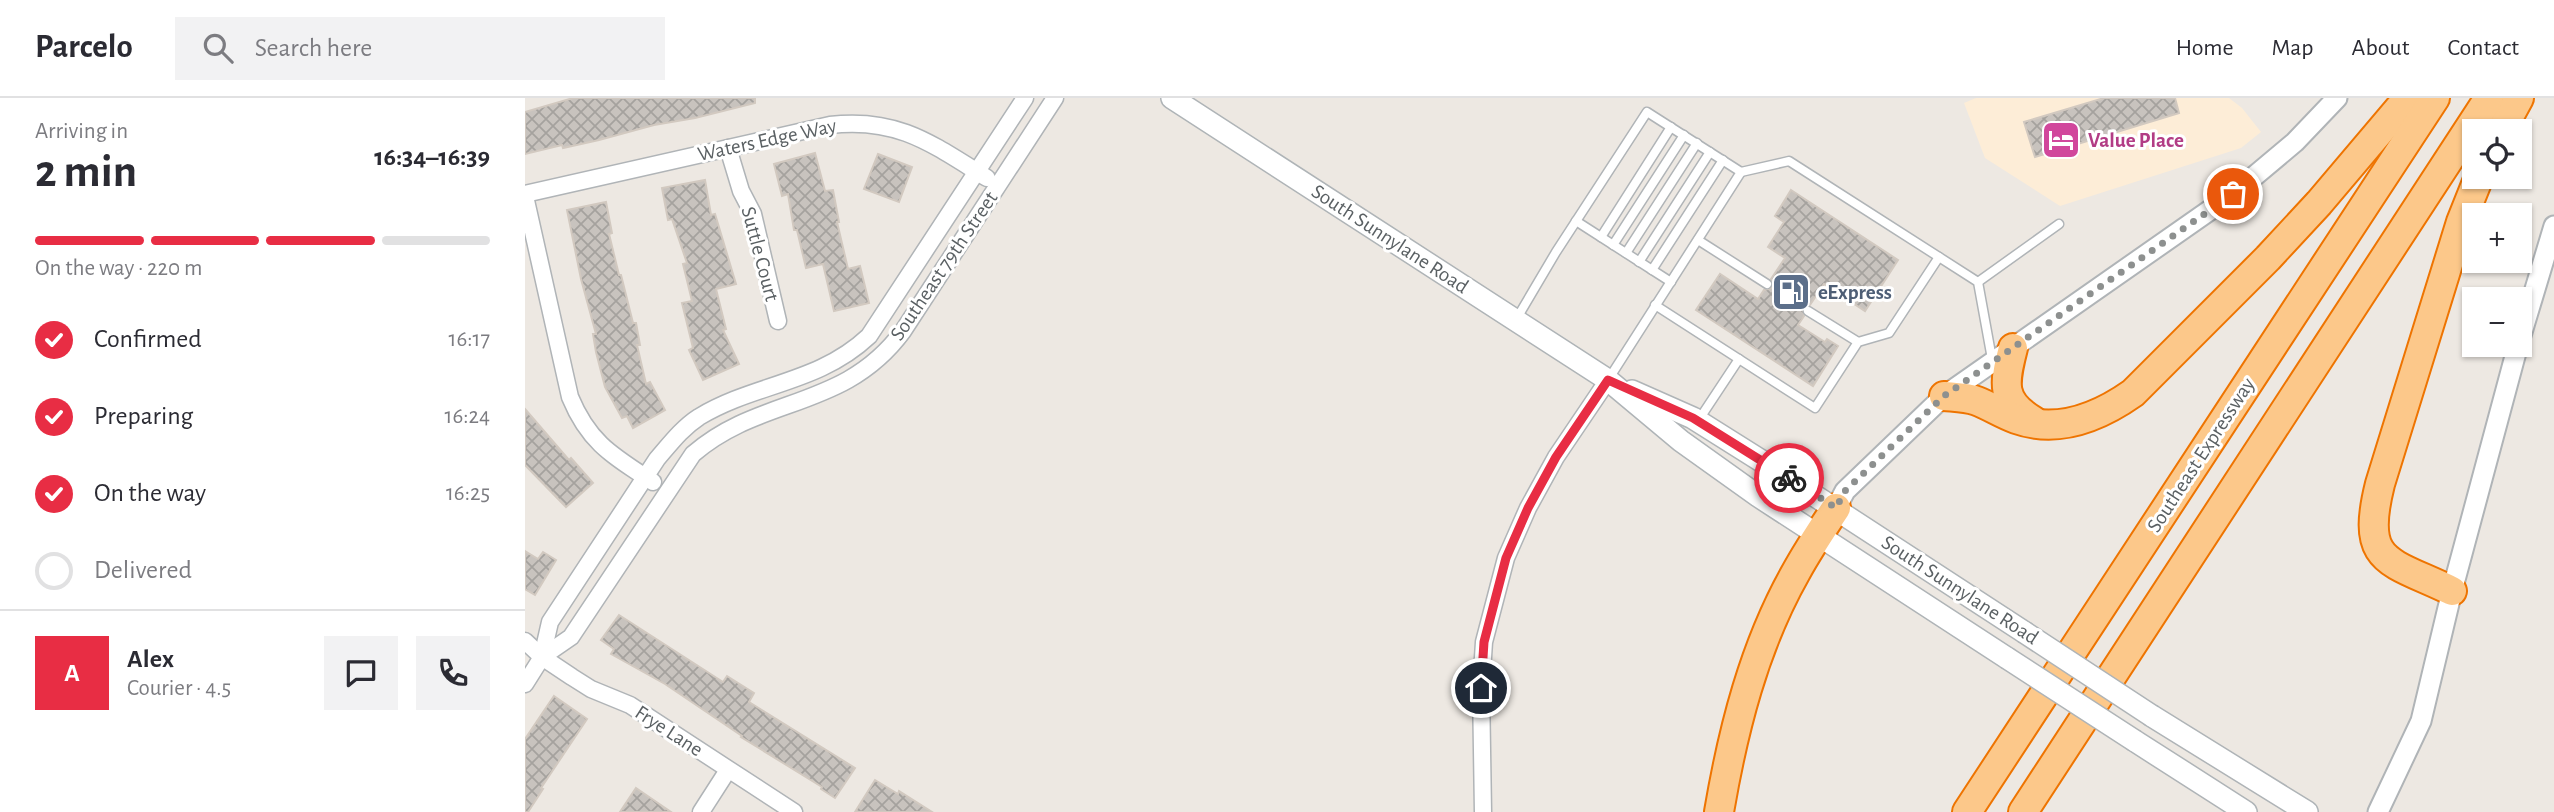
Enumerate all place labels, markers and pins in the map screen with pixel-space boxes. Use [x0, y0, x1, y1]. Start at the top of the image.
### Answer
hotel icon: Value Place [2040, 119, 2082, 161]
place label: Value Place [2088, 130, 2184, 151]
pin [2203, 164, 2263, 224]
fuel station icon: eExpress [1770, 271, 1812, 313]
place label: eExpress [1818, 282, 1892, 303]
pin [1451, 658, 1511, 718]

